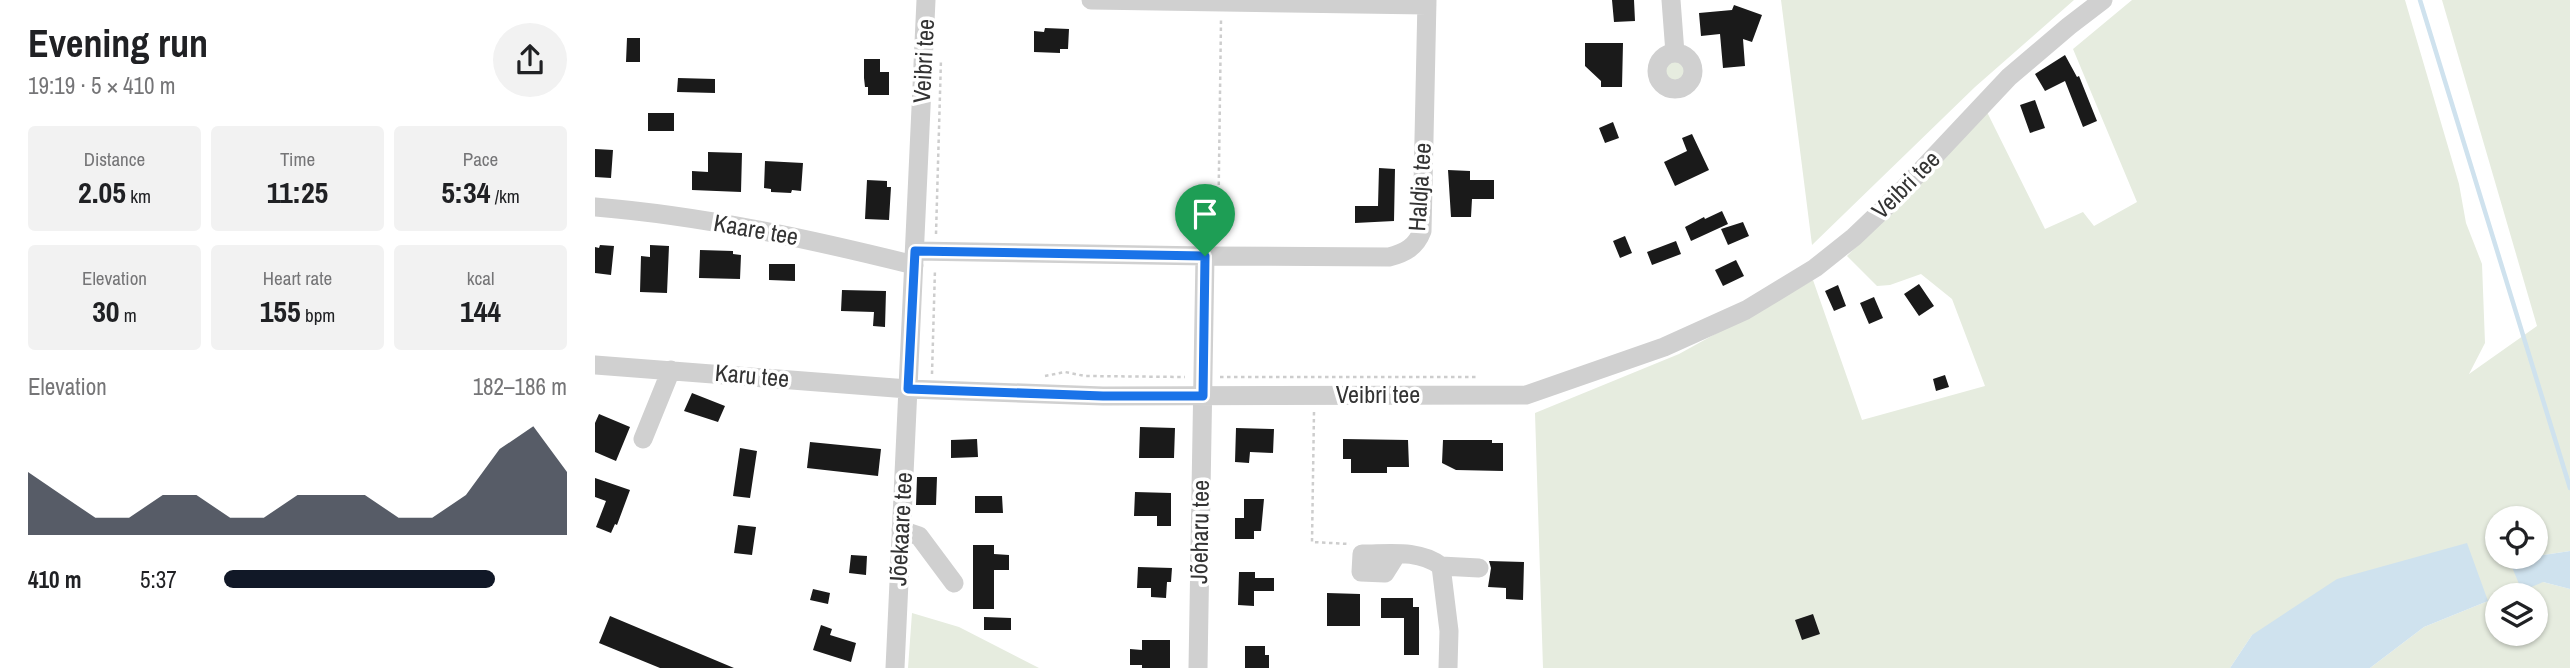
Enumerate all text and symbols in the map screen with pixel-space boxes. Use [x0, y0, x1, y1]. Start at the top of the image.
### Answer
text: Evening run [28, 18, 208, 69]
street label: Veibri tee [905, 18, 941, 104]
button: share [493, 23, 567, 97]
text: 19:19 · 5 × 410 m [28, 70, 175, 101]
street label: Haldja tee [1400, 142, 1438, 232]
street label: Veibri tee [1864, 143, 1946, 225]
text: Distance [84, 146, 145, 172]
text: Time [280, 146, 315, 172]
text: Pace [463, 146, 498, 172]
text: 2.05 [78, 172, 126, 212]
text: 11:25 [267, 172, 328, 212]
text: 5:34 [441, 172, 490, 212]
text: km [126, 183, 151, 209]
text: /km [490, 183, 520, 209]
pin [1175, 184, 1235, 256]
icon: arrive [1186, 195, 1224, 233]
street label: Kaare tee [711, 206, 801, 252]
text: Elevation [82, 265, 147, 291]
text: Heart rate [263, 265, 332, 291]
text: kcal [467, 265, 494, 291]
text: 30 [92, 291, 120, 331]
text: 155 [260, 291, 301, 331]
text: 144 [460, 291, 501, 331]
text: m [120, 302, 137, 328]
text: bpm [301, 302, 335, 328]
street label: Karu tee [714, 356, 791, 394]
text: Elevation [28, 371, 107, 402]
text: 182–186 m [473, 371, 567, 402]
street label: Veibri tee [1336, 378, 1420, 410]
street label: Jõekaare tee [881, 471, 919, 587]
street label: Jõeharu tee [1182, 480, 1216, 584]
map controls [2485, 506, 2548, 646]
button: locate [2485, 506, 2548, 569]
text: 410 m [28, 564, 81, 595]
text: 5:37 [140, 564, 177, 595]
button: layers [2485, 583, 2548, 646]

